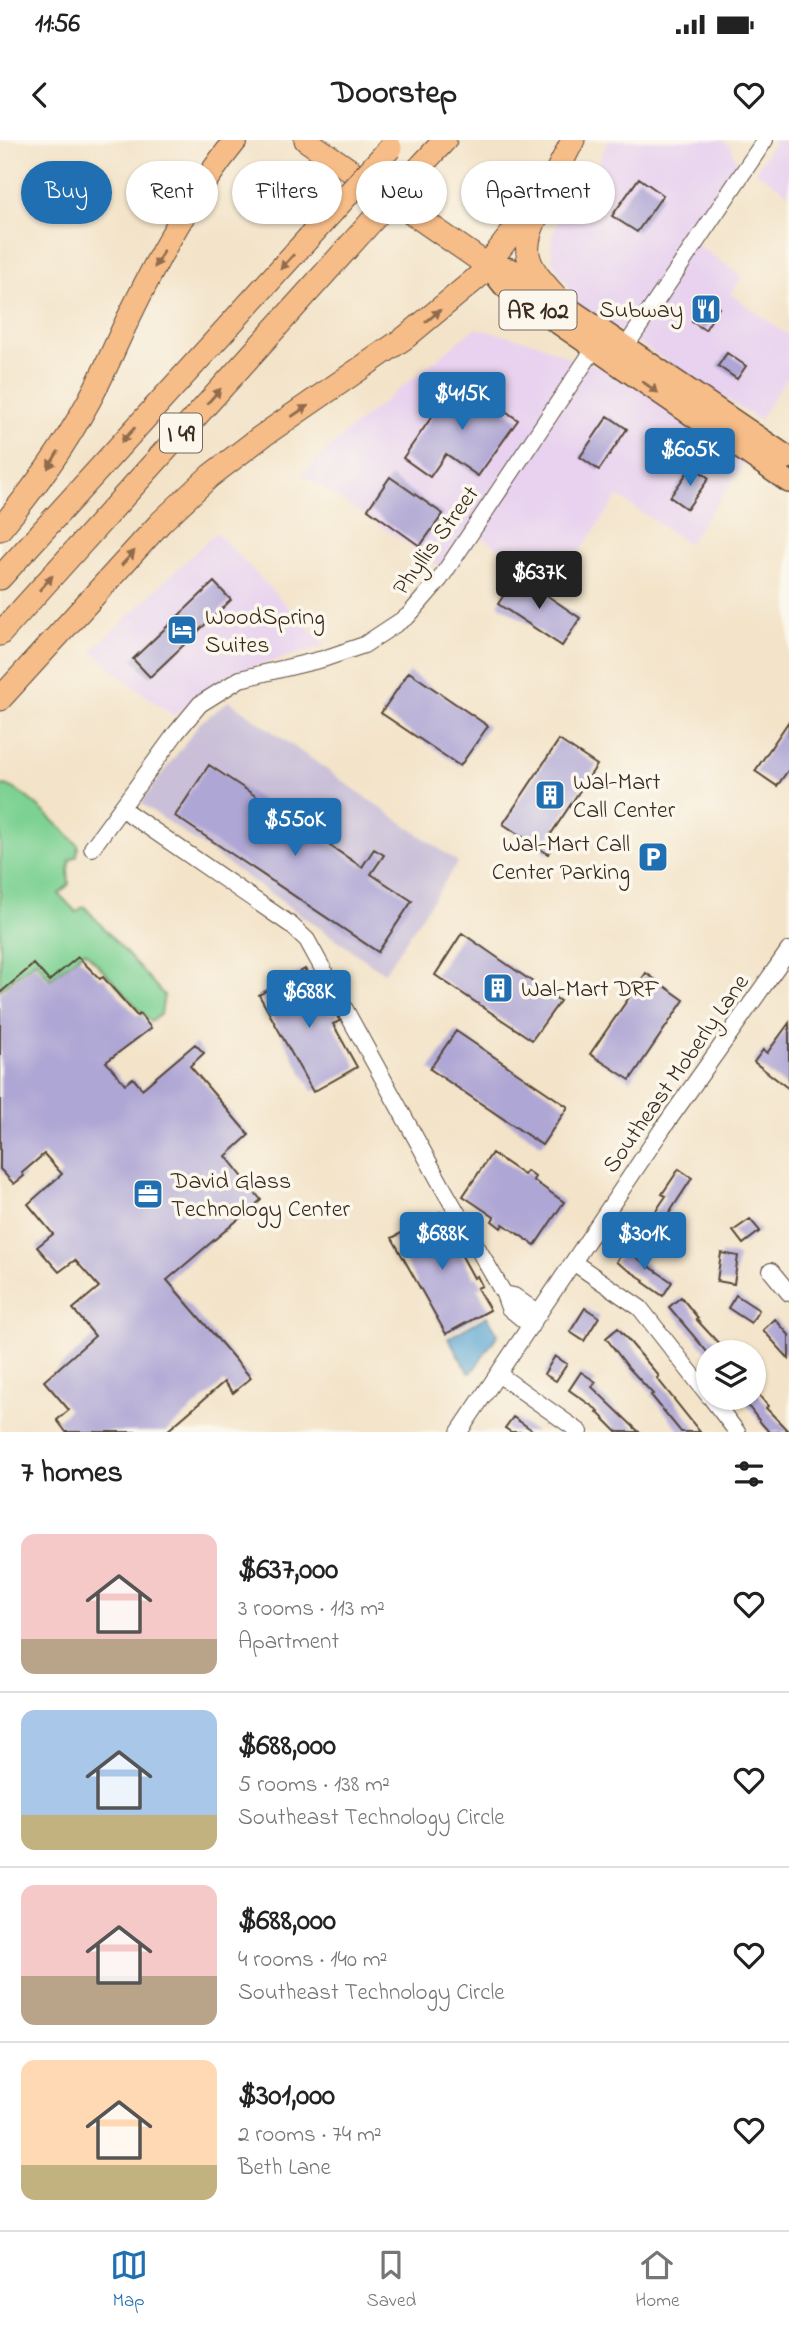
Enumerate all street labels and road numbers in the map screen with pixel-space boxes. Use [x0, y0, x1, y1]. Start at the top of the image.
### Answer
road number: AR 102 [500, 290, 576, 330]
road number: I 49 [160, 414, 202, 452]
street label: Phyllis Street [385, 479, 490, 604]
street label: Southeast Moberly Lane [595, 968, 760, 1182]

